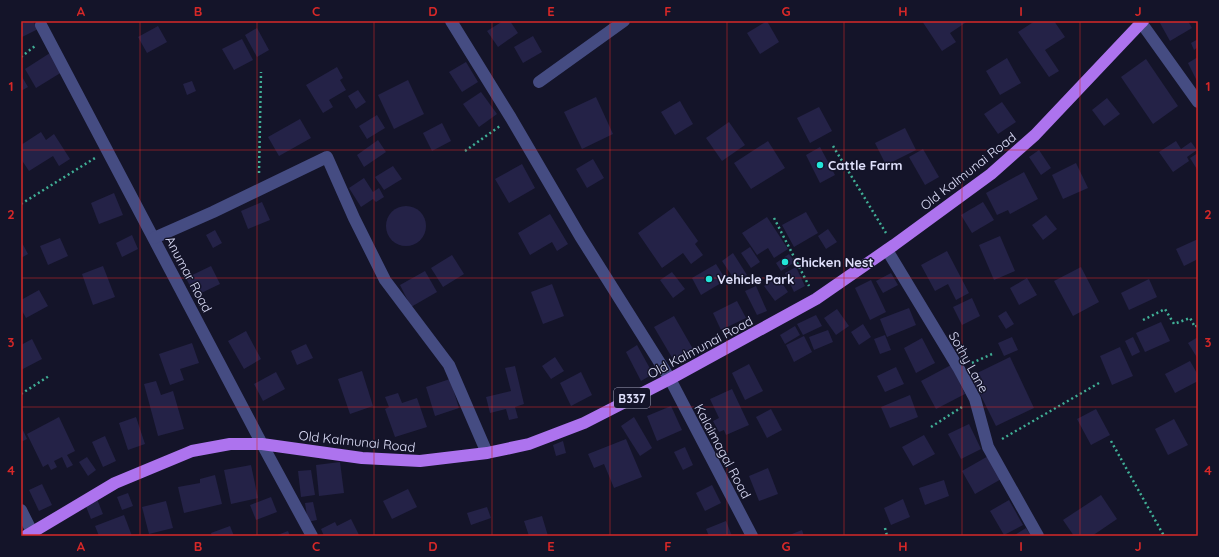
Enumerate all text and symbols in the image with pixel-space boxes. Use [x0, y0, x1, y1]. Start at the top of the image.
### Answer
text: A [77, 3, 86, 19]
text: B [194, 3, 202, 19]
text: C [312, 3, 320, 19]
text: D [428, 3, 438, 19]
text: E [547, 3, 555, 19]
text: F [664, 3, 672, 19]
text: G [781, 3, 791, 19]
text: H [898, 3, 908, 19]
text: I [1019, 3, 1023, 19]
text: J [1134, 3, 1142, 19]
text: 1 [8, 78, 14, 94]
text: 1 [1205, 78, 1211, 94]
street label: Old Kalmunai Road [917, 129, 1019, 213]
place label: Cattle Farm [828, 157, 902, 173]
marker: Cattle Farm [815, 160, 825, 170]
text: 2 [7, 206, 15, 222]
text: 2 [1204, 206, 1212, 222]
street label: Anumar Road [162, 233, 216, 315]
place label: Chicken Nest [793, 254, 874, 270]
marker: Chicken Nest [780, 257, 790, 267]
place label: Vehicle Park [717, 271, 794, 287]
marker: Vehicle Park [704, 274, 714, 284]
street label: Old Kalmunai Road [645, 312, 755, 382]
street label: Sothy Lane [946, 329, 992, 395]
text: 3 [8, 334, 15, 350]
text: 3 [1205, 334, 1212, 350]
road number: B337 [614, 388, 650, 408]
street label: Kalaimagal Road [691, 401, 755, 501]
street label: Old Kalmunai Road [298, 427, 416, 455]
text: 4 [7, 462, 15, 478]
text: 4 [1204, 462, 1212, 478]
text: A [77, 538, 86, 554]
text: B [194, 538, 202, 554]
text: C [312, 538, 320, 554]
text: D [428, 538, 438, 554]
text: E [547, 538, 555, 554]
text: F [664, 538, 672, 554]
text: G [781, 538, 791, 554]
text: H [898, 538, 908, 554]
text: I [1019, 538, 1023, 554]
text: J [1134, 538, 1142, 554]

